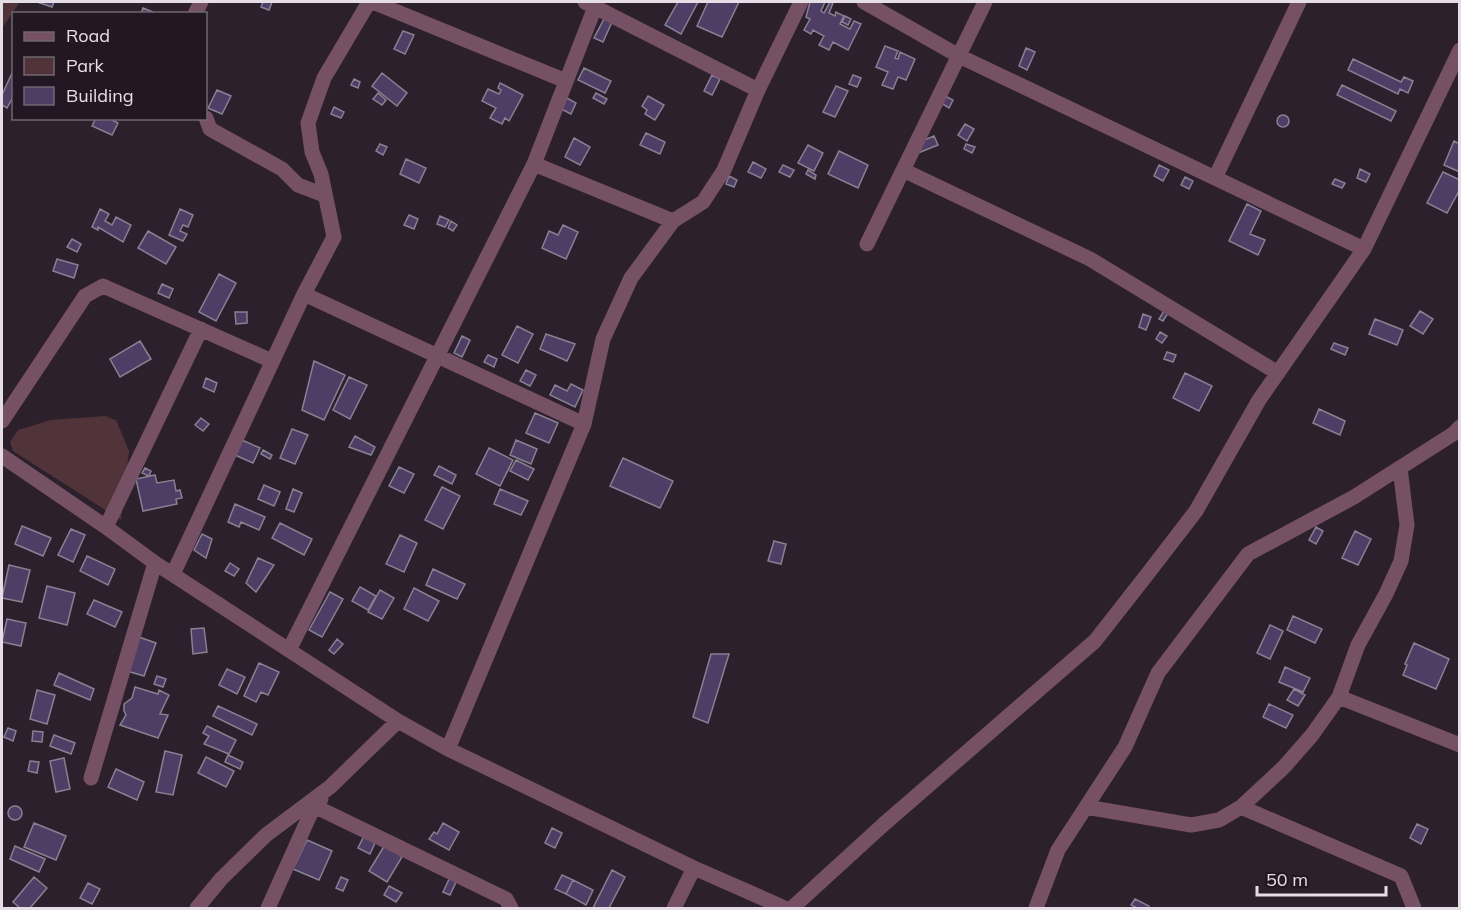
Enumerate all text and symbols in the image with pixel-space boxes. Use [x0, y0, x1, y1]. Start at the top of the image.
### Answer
legend [12, 12, 207, 120]
text: Road [66, 24, 110, 47]
text: Park [66, 54, 105, 77]
text: Building [66, 84, 134, 107]
scale bar [1257, 859, 1386, 897]
text: 50 m [1266, 868, 1308, 891]

